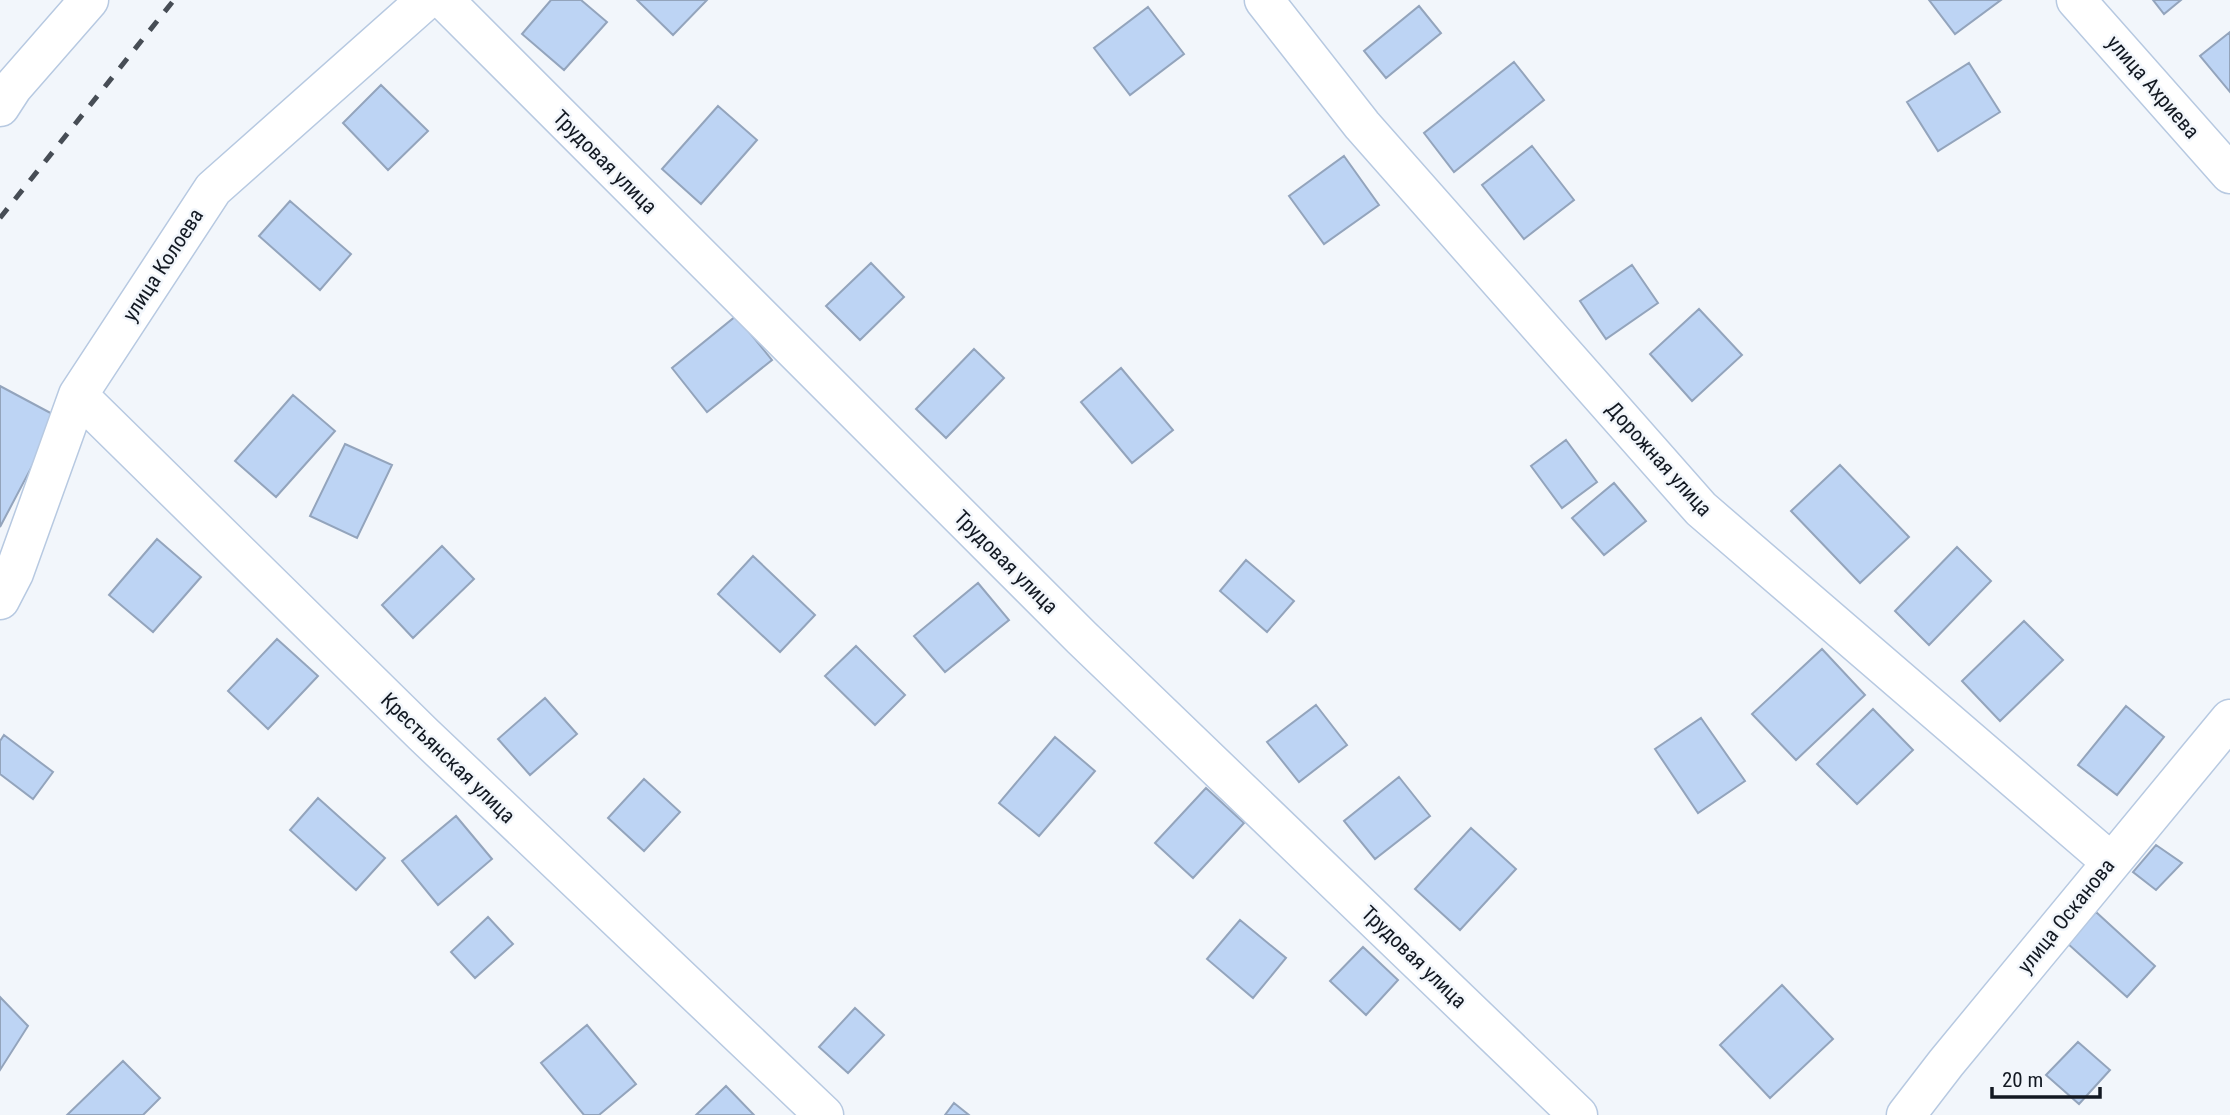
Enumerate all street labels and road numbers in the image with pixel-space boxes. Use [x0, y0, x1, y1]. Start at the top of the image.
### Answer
street label: улица Ахриева [2102, 31, 2204, 143]
street label: Трудовая улица [548, 105, 662, 219]
street label: улица Колоева [118, 204, 208, 326]
street label: Дорожная улица [1601, 397, 1717, 521]
street label: Трудовая улица [949, 505, 1063, 619]
street label: Крестьянская улица [376, 688, 520, 828]
street label: улица Осканова [2013, 854, 2119, 978]
street label: Трудовая улица [1357, 901, 1471, 1013]

